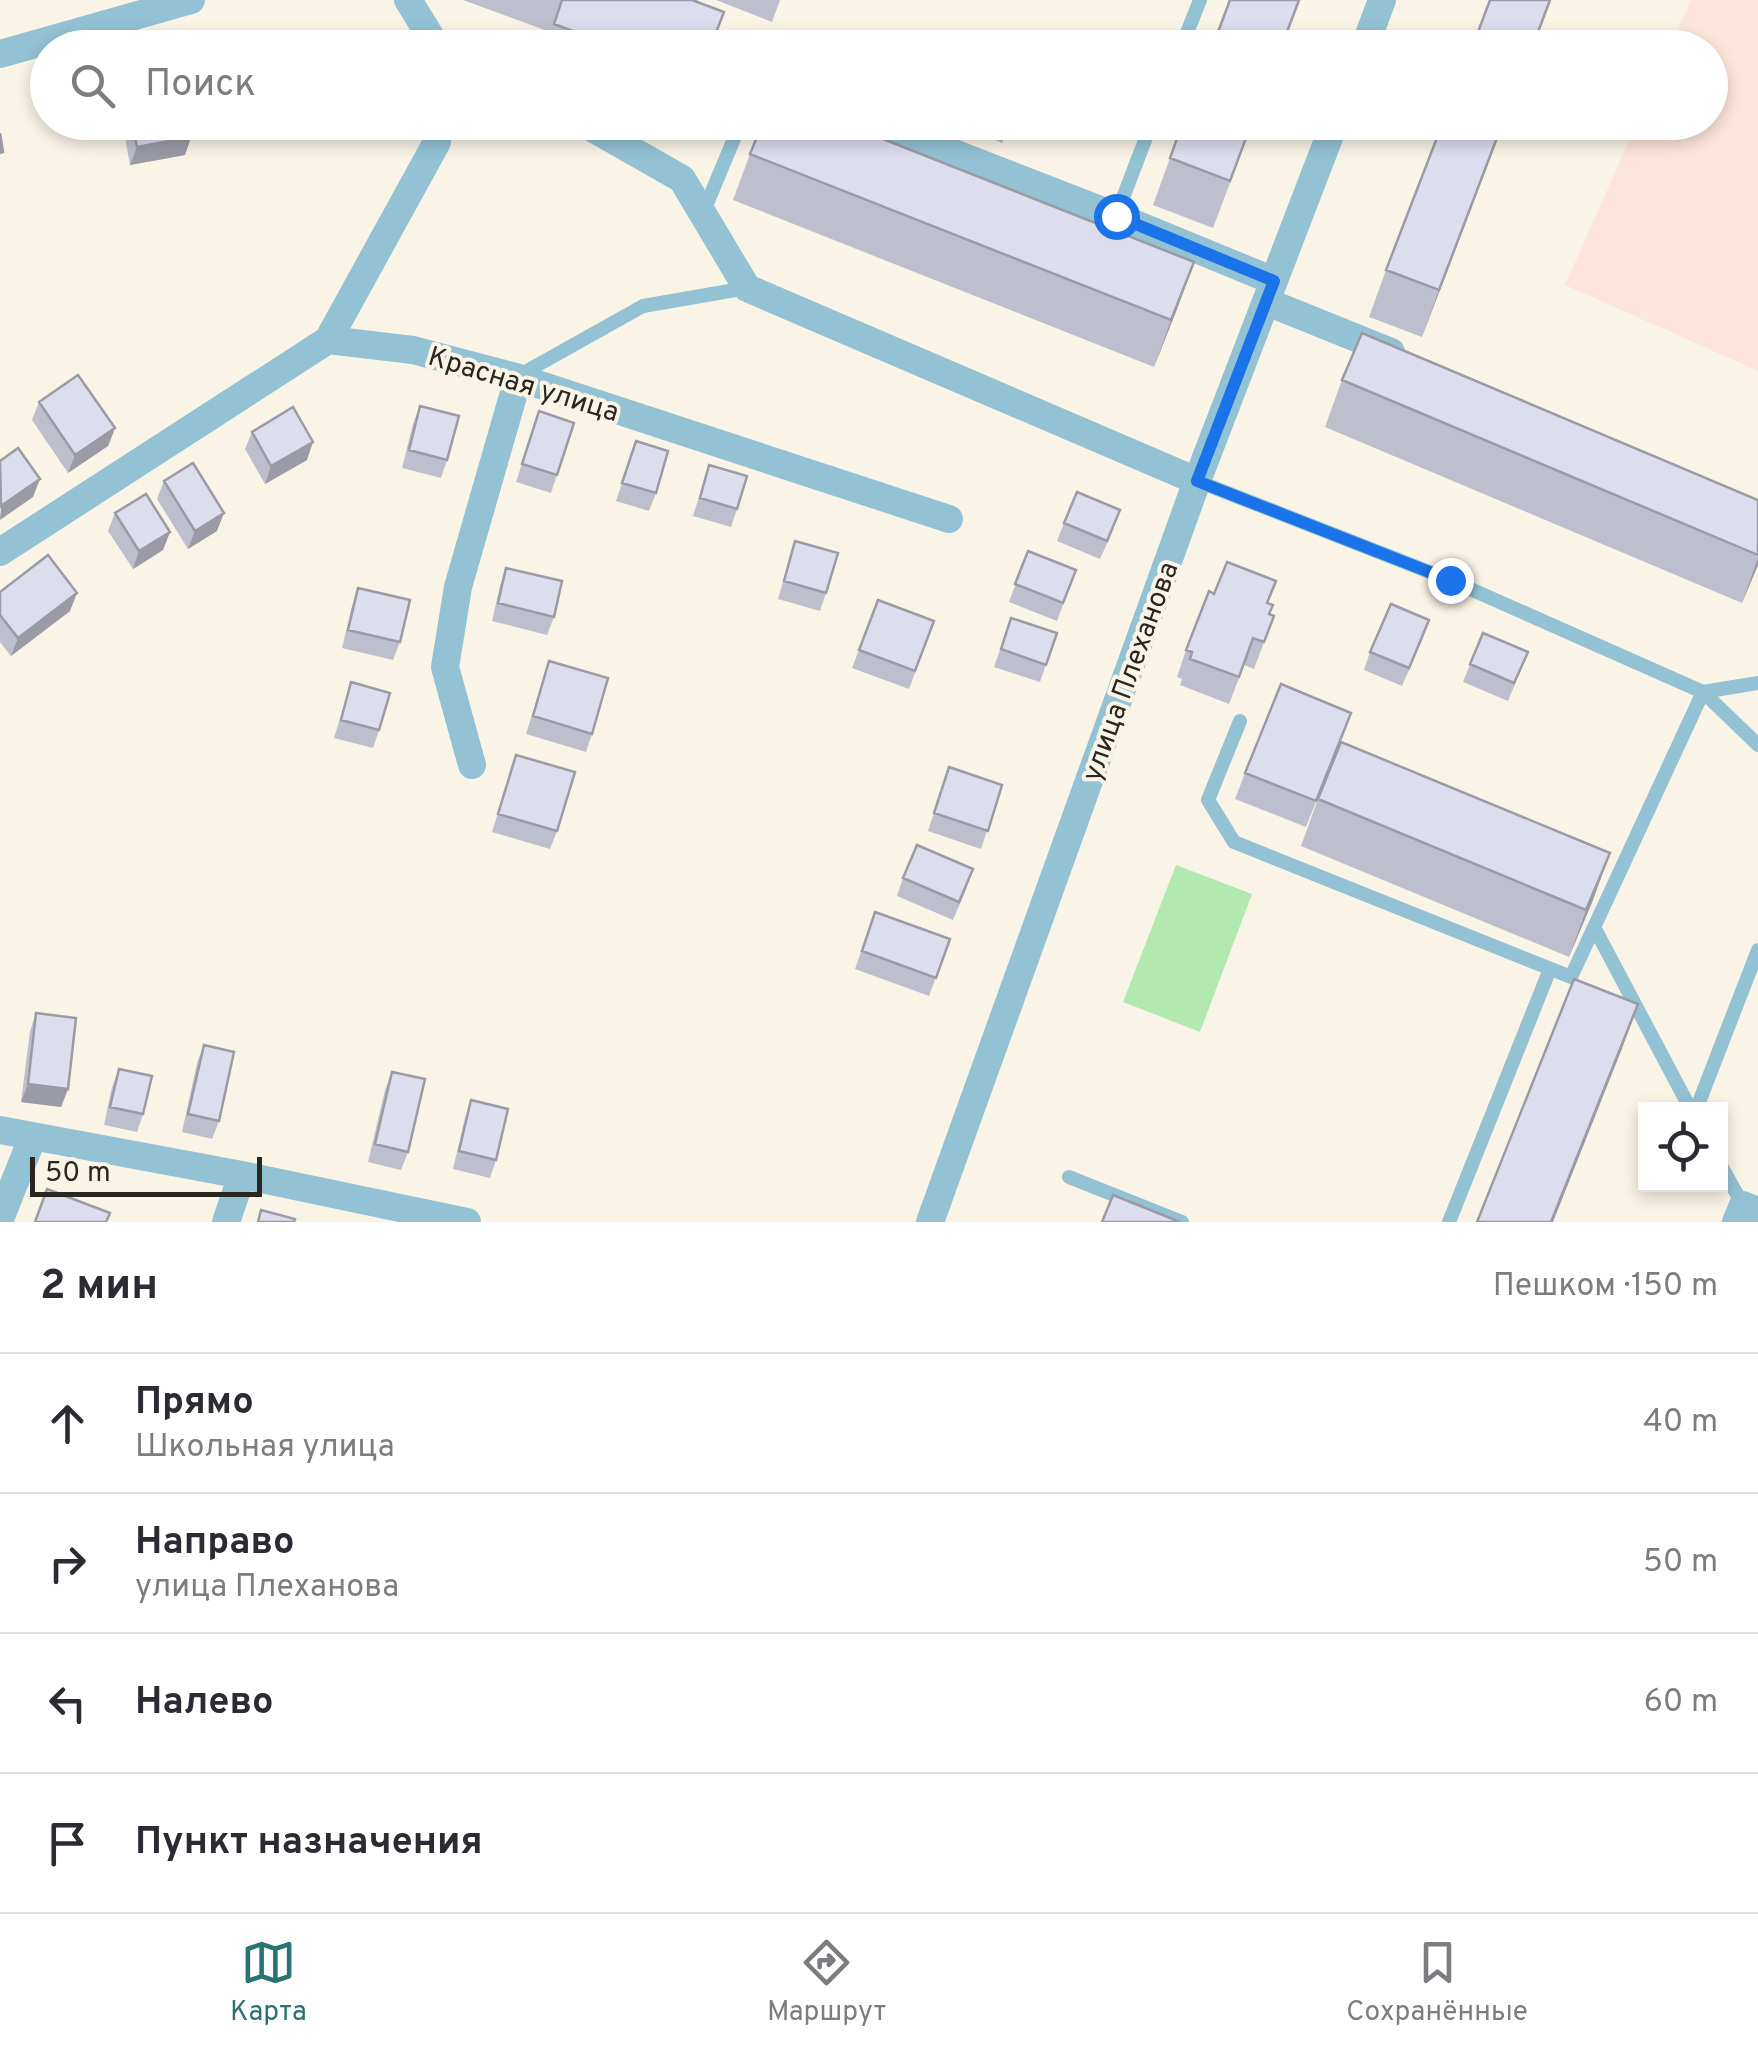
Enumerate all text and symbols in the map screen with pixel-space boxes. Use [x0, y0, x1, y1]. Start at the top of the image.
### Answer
search box [30, 30, 1728, 140]
icon: search [65, 58, 120, 113]
text: Поиск [145, 61, 256, 110]
route start [1094, 194, 1140, 240]
street label: Красная улица [423, 340, 623, 432]
street label: улица Плеханова [1075, 557, 1188, 787]
route end [1428, 558, 1474, 604]
map controls [1638, 1102, 1728, 1192]
button: locate [1638, 1102, 1728, 1192]
scale bar [30, 1152, 262, 1196]
text: 50 m [45, 1156, 111, 1192]
text: 2 мин [40, 1261, 158, 1314]
text: Пешком · 150 m [1493, 1267, 1718, 1307]
text: Прямо [135, 1379, 254, 1428]
icon: ahead [40, 1396, 95, 1451]
text: 40 m [1643, 1403, 1718, 1443]
text: Школьная улица [135, 1428, 395, 1468]
text: Направо [135, 1519, 295, 1568]
icon: right [40, 1536, 95, 1591]
text: 50 m [1643, 1543, 1718, 1583]
text: улица Плеханова [135, 1568, 399, 1608]
icon: left [40, 1676, 95, 1731]
text: Налево [135, 1679, 274, 1728]
text: 60 m [1644, 1683, 1718, 1723]
icon: arrive [40, 1816, 95, 1871]
text: Пункт назначения [135, 1819, 483, 1868]
tab: Карта [230, 1935, 307, 2031]
tab: Маршрут [767, 1935, 886, 2031]
tab: Сохранённые [1346, 1935, 1528, 2031]

